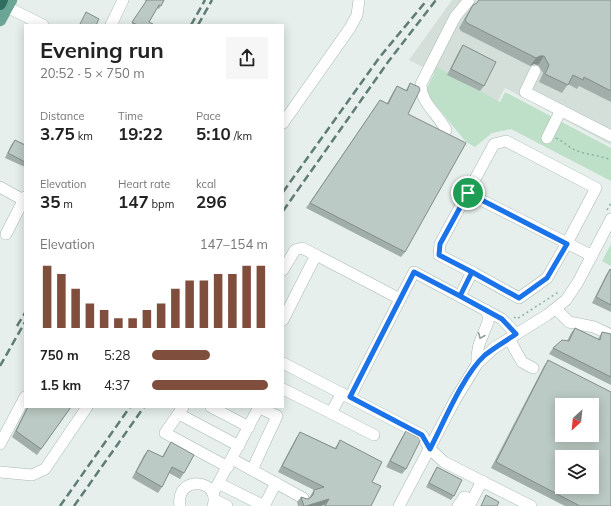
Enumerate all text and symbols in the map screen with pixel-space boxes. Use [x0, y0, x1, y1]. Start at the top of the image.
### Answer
text: Evening run [40, 36, 164, 64]
button: share [226, 37, 268, 79]
text: 20:52 · 5 × 750 m [40, 65, 145, 81]
text: Distance [40, 109, 84, 123]
text: Time [118, 109, 143, 123]
text: Pace [196, 109, 221, 123]
text: 3.75 [40, 123, 75, 144]
text: 19:22 [118, 123, 163, 144]
text: 5:10 [196, 123, 231, 144]
text: km [75, 129, 93, 143]
text: /km [231, 129, 252, 143]
pin [451, 176, 485, 210]
text: Elevation [40, 177, 87, 191]
text: Heart rate [118, 177, 170, 191]
text: kcal [196, 177, 216, 191]
icon: arrive [457, 182, 479, 204]
text: 35 [40, 191, 60, 212]
text: 147 [118, 191, 149, 212]
text: 296 [196, 191, 227, 212]
text: m [60, 197, 73, 211]
text: bpm [149, 197, 174, 211]
text: Elevation [40, 236, 95, 252]
text: 147–154 m [200, 236, 268, 252]
one-way arrow [478, 333, 486, 340]
text: 750 m [40, 347, 79, 363]
text: 5:28 [104, 347, 130, 363]
text: 1.5 km [40, 377, 81, 393]
text: 4:37 [104, 377, 130, 393]
north arrow [555, 398, 599, 442]
map controls [555, 398, 599, 494]
button: layers [555, 450, 599, 494]

